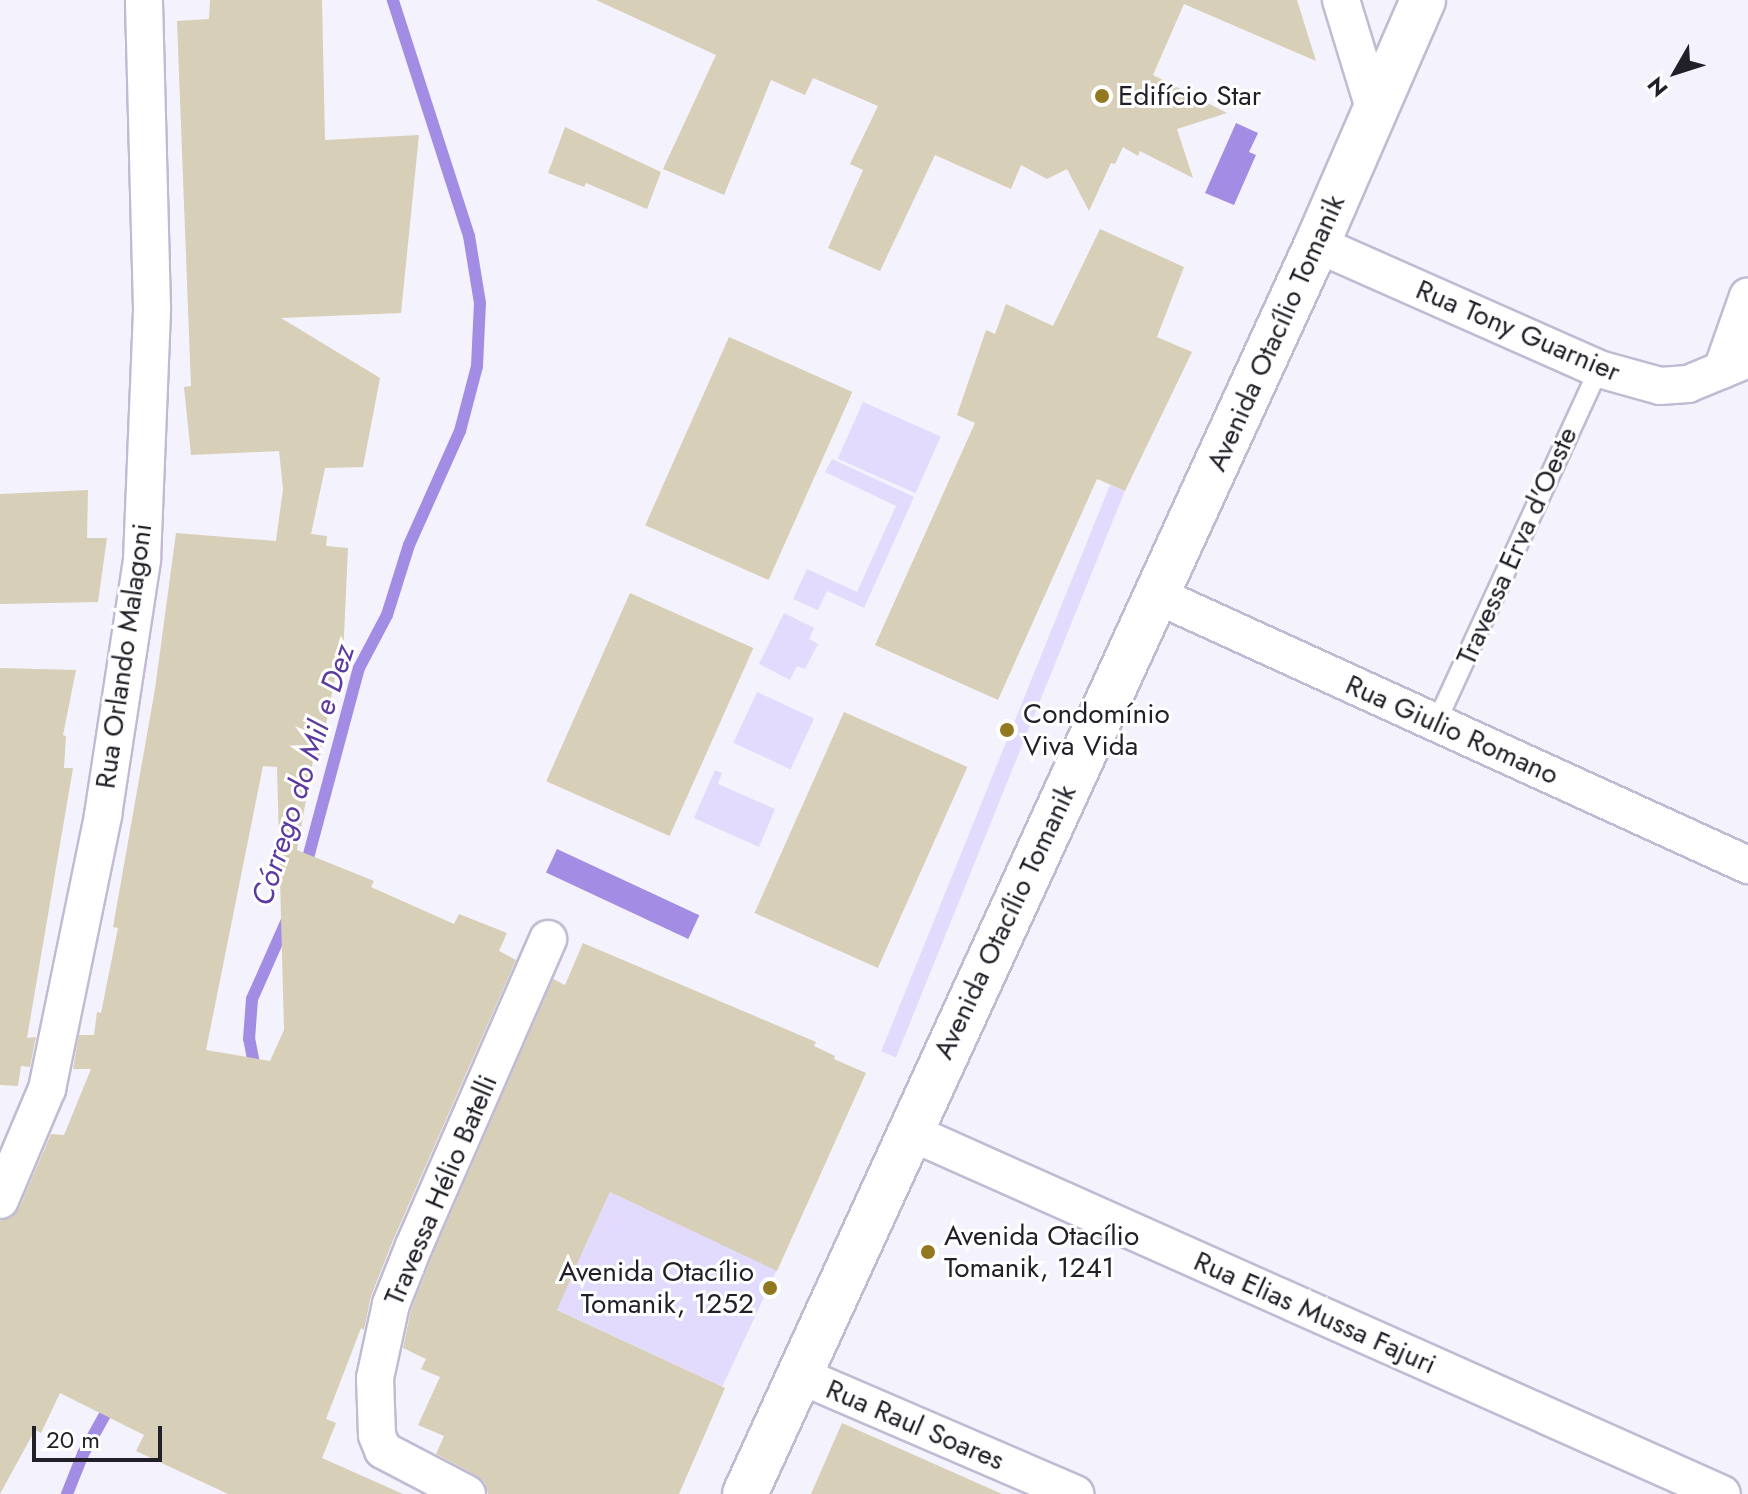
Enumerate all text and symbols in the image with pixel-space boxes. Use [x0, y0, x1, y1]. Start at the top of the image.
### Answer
north arrow [1636, 32, 1716, 112]
text: N [1639, 70, 1675, 104]
place label: Edifício Star [1118, 79, 1261, 113]
marker: Edifício Star [1093, 87, 1111, 105]
street label: Avenida Otacílio Tomanik [1200, 190, 1352, 476]
street label: Rua Tony Guarnier [1411, 273, 1625, 389]
street label: Travessa Erva d'Oeste [1449, 422, 1585, 670]
street label: Rua Orlando Malagoni [89, 521, 159, 791]
water label: Córrego do Mil e Dez [244, 640, 362, 910]
street label: Rua Giulio Romano [1340, 668, 1564, 792]
place label: Condomínio Viva Vida [1023, 697, 1170, 763]
marker: Condomínio Viva Vida [998, 721, 1016, 739]
street label: Avenida Otacílio Tomanik [927, 780, 1083, 1064]
street label: Travessa Hélio Batelli [377, 1070, 505, 1310]
place label: Avenida Otacílio Tomanik, 1241 [944, 1219, 1139, 1285]
marker: Avenida Otacílio Tomanik, 1241 [919, 1243, 937, 1261]
street label: Rua Elias Mussa Fajuri [1189, 1244, 1441, 1382]
place label: Avenida Otacílio Tomanik, 1252 [559, 1255, 754, 1321]
marker: Avenida Otacílio Tomanik, 1252 [761, 1279, 779, 1297]
street label: Rua Raul Soares [821, 1372, 1009, 1478]
scale bar [36, 1410, 166, 1460]
text: 20 m [46, 1422, 100, 1457]

